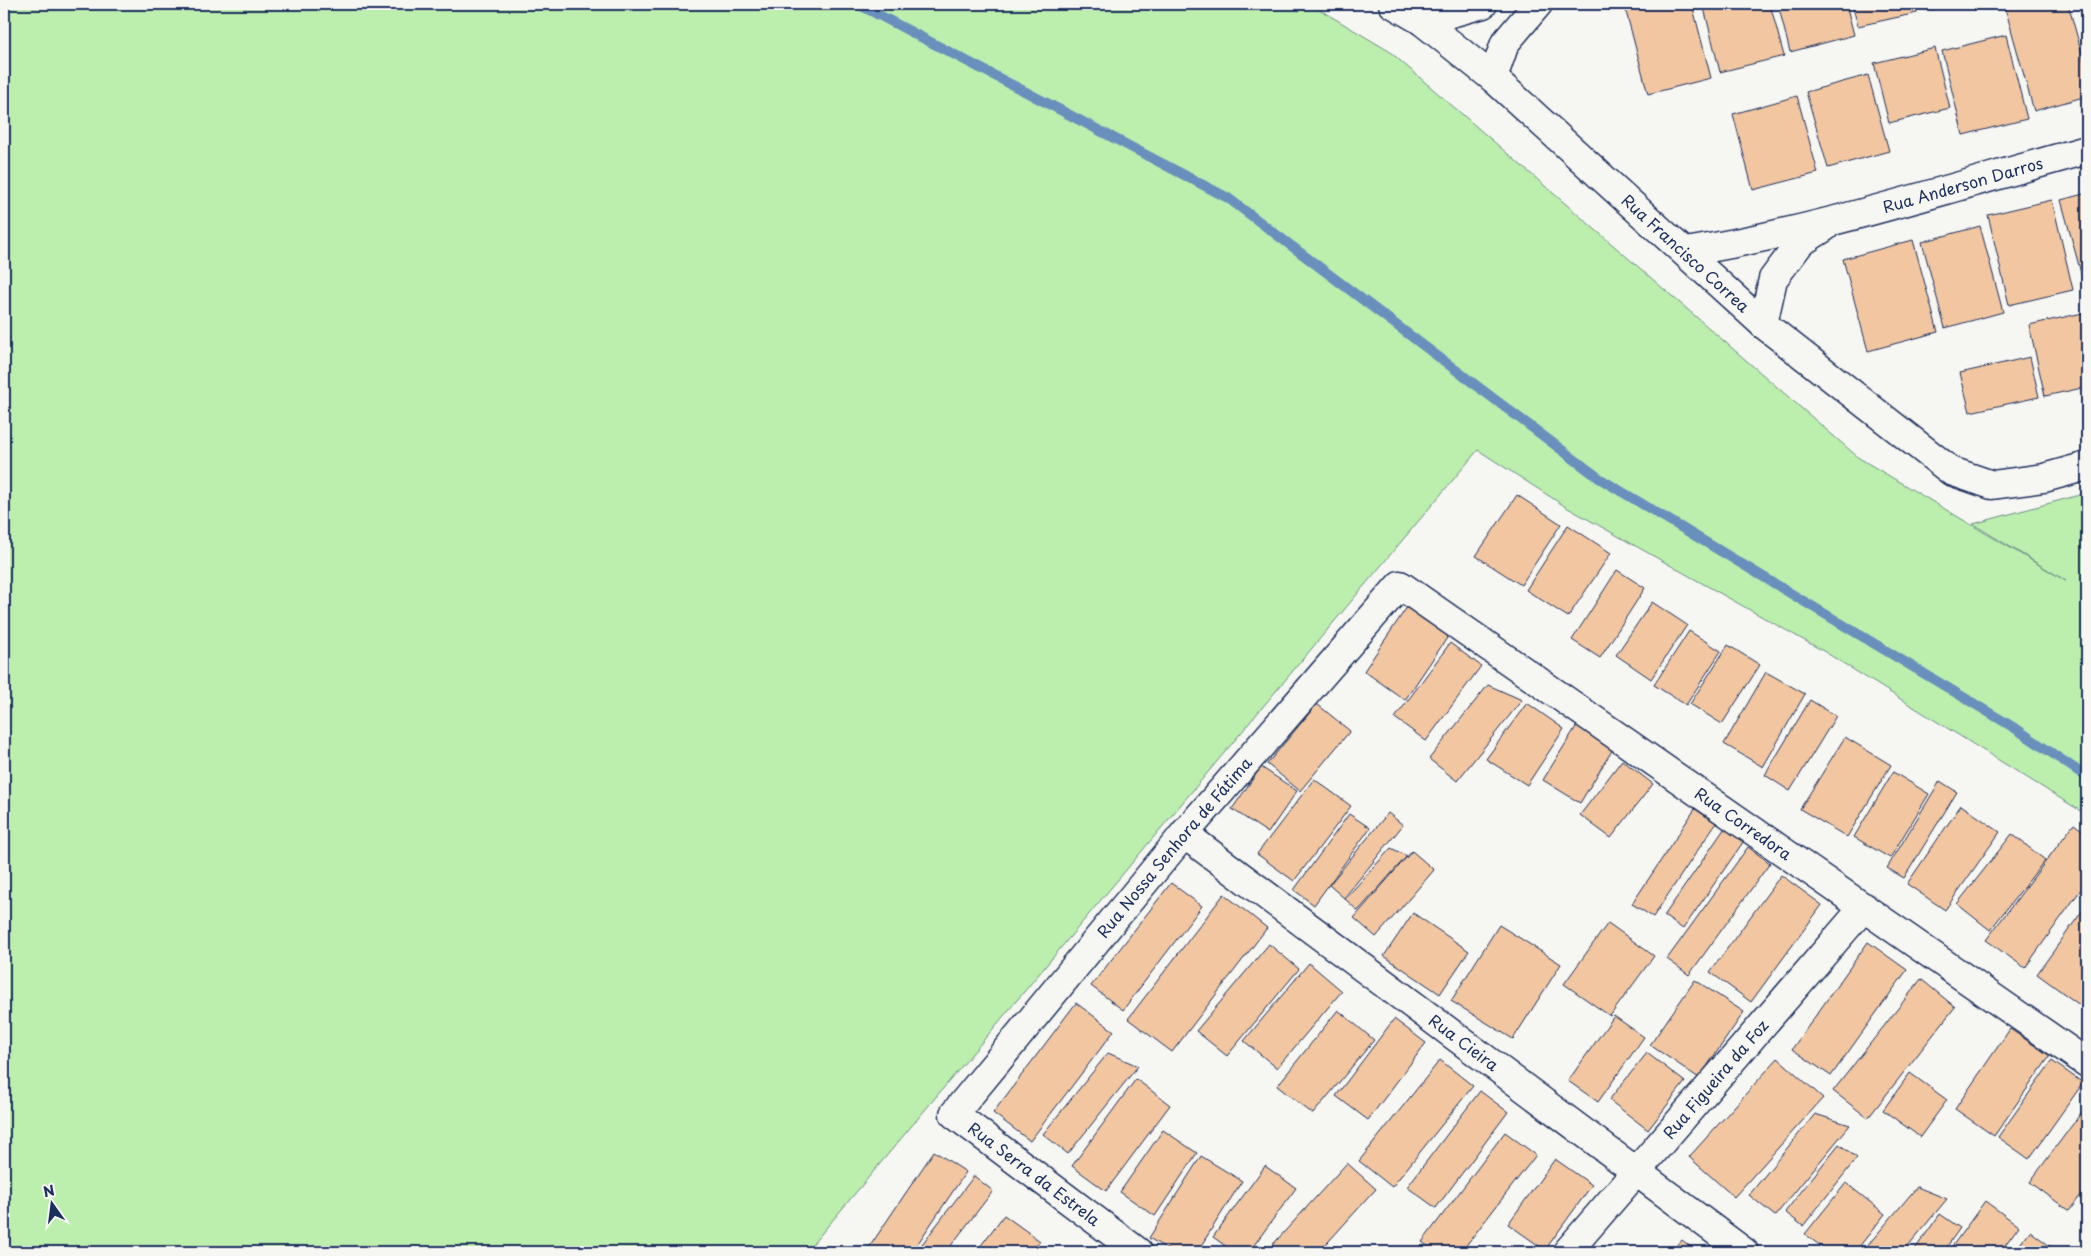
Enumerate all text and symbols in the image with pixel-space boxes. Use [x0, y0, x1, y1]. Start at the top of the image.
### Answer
street label: Rua Anderson Darros [1880, 150, 2045, 218]
street label: Rua Francisco Correa [1617, 188, 1755, 317]
street label: Rua Nossa Senhora de Fátima [1091, 751, 1257, 943]
street label: Rua Corredora [1690, 781, 1797, 865]
street label: Rua Cieira [1424, 1008, 1504, 1076]
street label: Rua Figueira da Foz [1657, 1013, 1773, 1144]
street label: Rua Serra da Estrela [964, 1116, 1106, 1231]
north arrow [28, 1178, 78, 1228]
text: N [41, 1179, 57, 1202]

